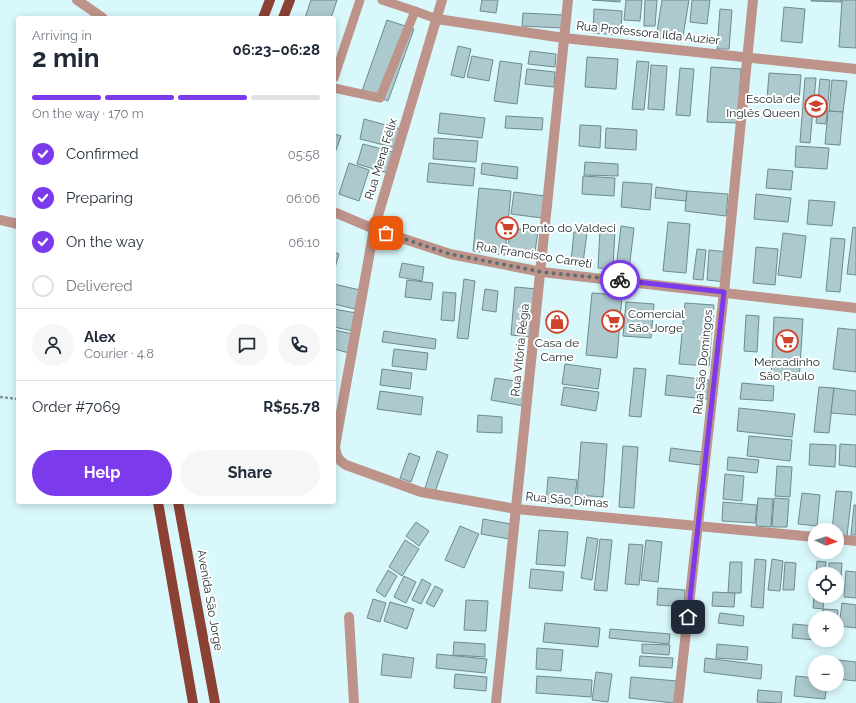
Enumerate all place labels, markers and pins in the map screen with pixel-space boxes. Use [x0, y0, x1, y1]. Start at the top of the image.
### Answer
place label: Escola de Inglês Queen [726, 92, 800, 120]
school or university icon: Escola de Inglês Queen [803, 93, 829, 119]
supermarket icon: Ponto do Valdeci [494, 215, 520, 241]
pin [369, 216, 403, 250]
place label: Ponto do Valdeci [522, 221, 616, 235]
place label: Comercial São Jorge [628, 307, 685, 335]
supermarket icon: Comercial São Jorge [600, 308, 626, 334]
shop icon: Casa de Carne [544, 309, 570, 335]
supermarket icon: Mercadinho São Paulo [774, 328, 800, 354]
place label: Casa de Carne [535, 336, 579, 364]
place label: Mercadinho São Paulo [754, 355, 820, 383]
pin [671, 600, 705, 634]

